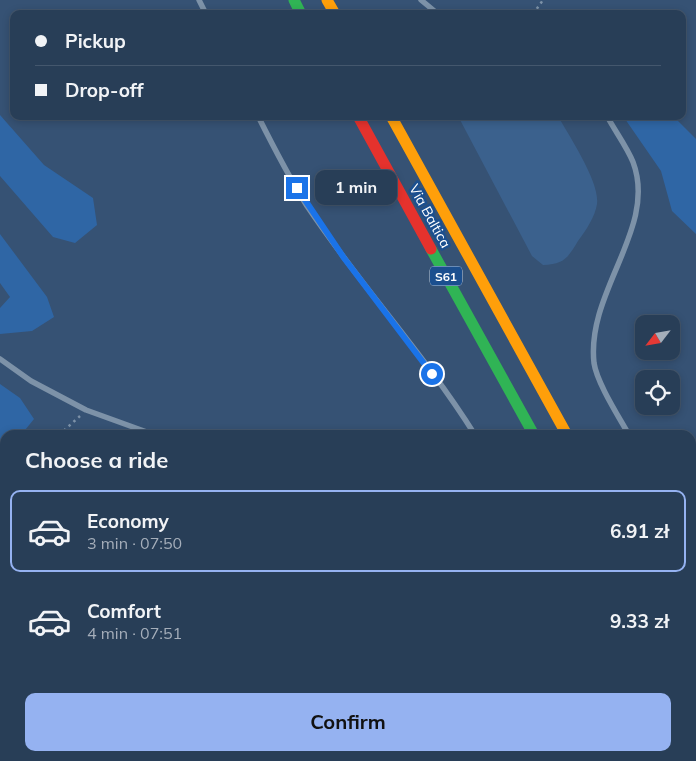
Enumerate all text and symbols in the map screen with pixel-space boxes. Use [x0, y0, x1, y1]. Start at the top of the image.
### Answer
text: Pickup [65, 29, 126, 53]
text: Drop-off [65, 78, 143, 102]
callout: 1 min [314, 170, 397, 206]
route end [286, 177, 308, 199]
text: 1 min [335, 177, 377, 197]
street label: Via Baltica [405, 181, 455, 251]
road number: S61 [430, 266, 462, 286]
north arrow [635, 315, 680, 360]
map controls [635, 315, 680, 415]
route start [421, 363, 443, 385]
button: locate [635, 370, 680, 415]
text: Choose a ride [25, 446, 168, 474]
icon: car [27, 509, 72, 554]
text: Economy [87, 509, 169, 533]
text: 6.91 zł [610, 519, 669, 543]
text: 3 min · 07:50 [87, 533, 182, 553]
icon: car [27, 599, 72, 644]
text: Comfort [87, 599, 161, 623]
text: 9.33 zł [610, 609, 669, 633]
text: 4 min · 07:51 [87, 623, 182, 643]
button: Confirm [25, 693, 671, 751]

